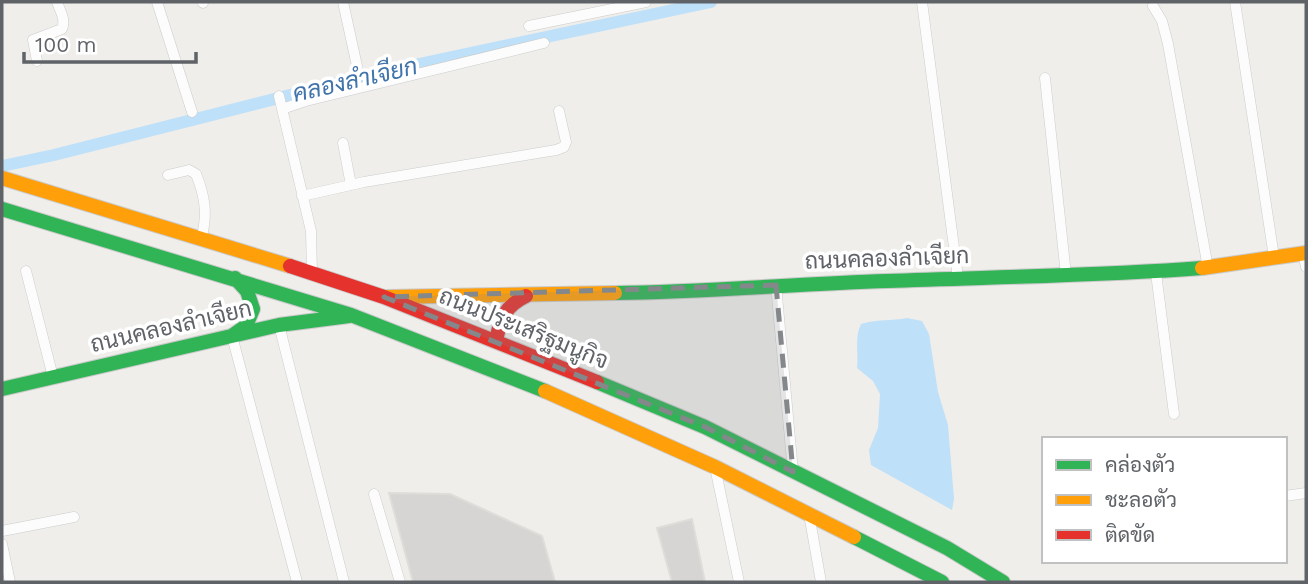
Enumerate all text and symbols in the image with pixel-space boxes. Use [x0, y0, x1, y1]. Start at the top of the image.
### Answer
scale bar [24, 21, 196, 65]
text: 100 m [35, 32, 97, 57]
water label: คลองลำเจียก [290, 51, 420, 108]
street label: ถนนคลองลำเจียก [804, 240, 970, 275]
street label: ถนนประเสริฐมนูกิจ [434, 281, 613, 377]
street label: ถนนคลองลำเจียก [87, 293, 254, 358]
legend [1042, 437, 1287, 563]
text: คล่องตัว [1105, 452, 1175, 477]
text: ชะลอตัว [1105, 487, 1177, 512]
text: ติดขัด [1105, 522, 1155, 547]

